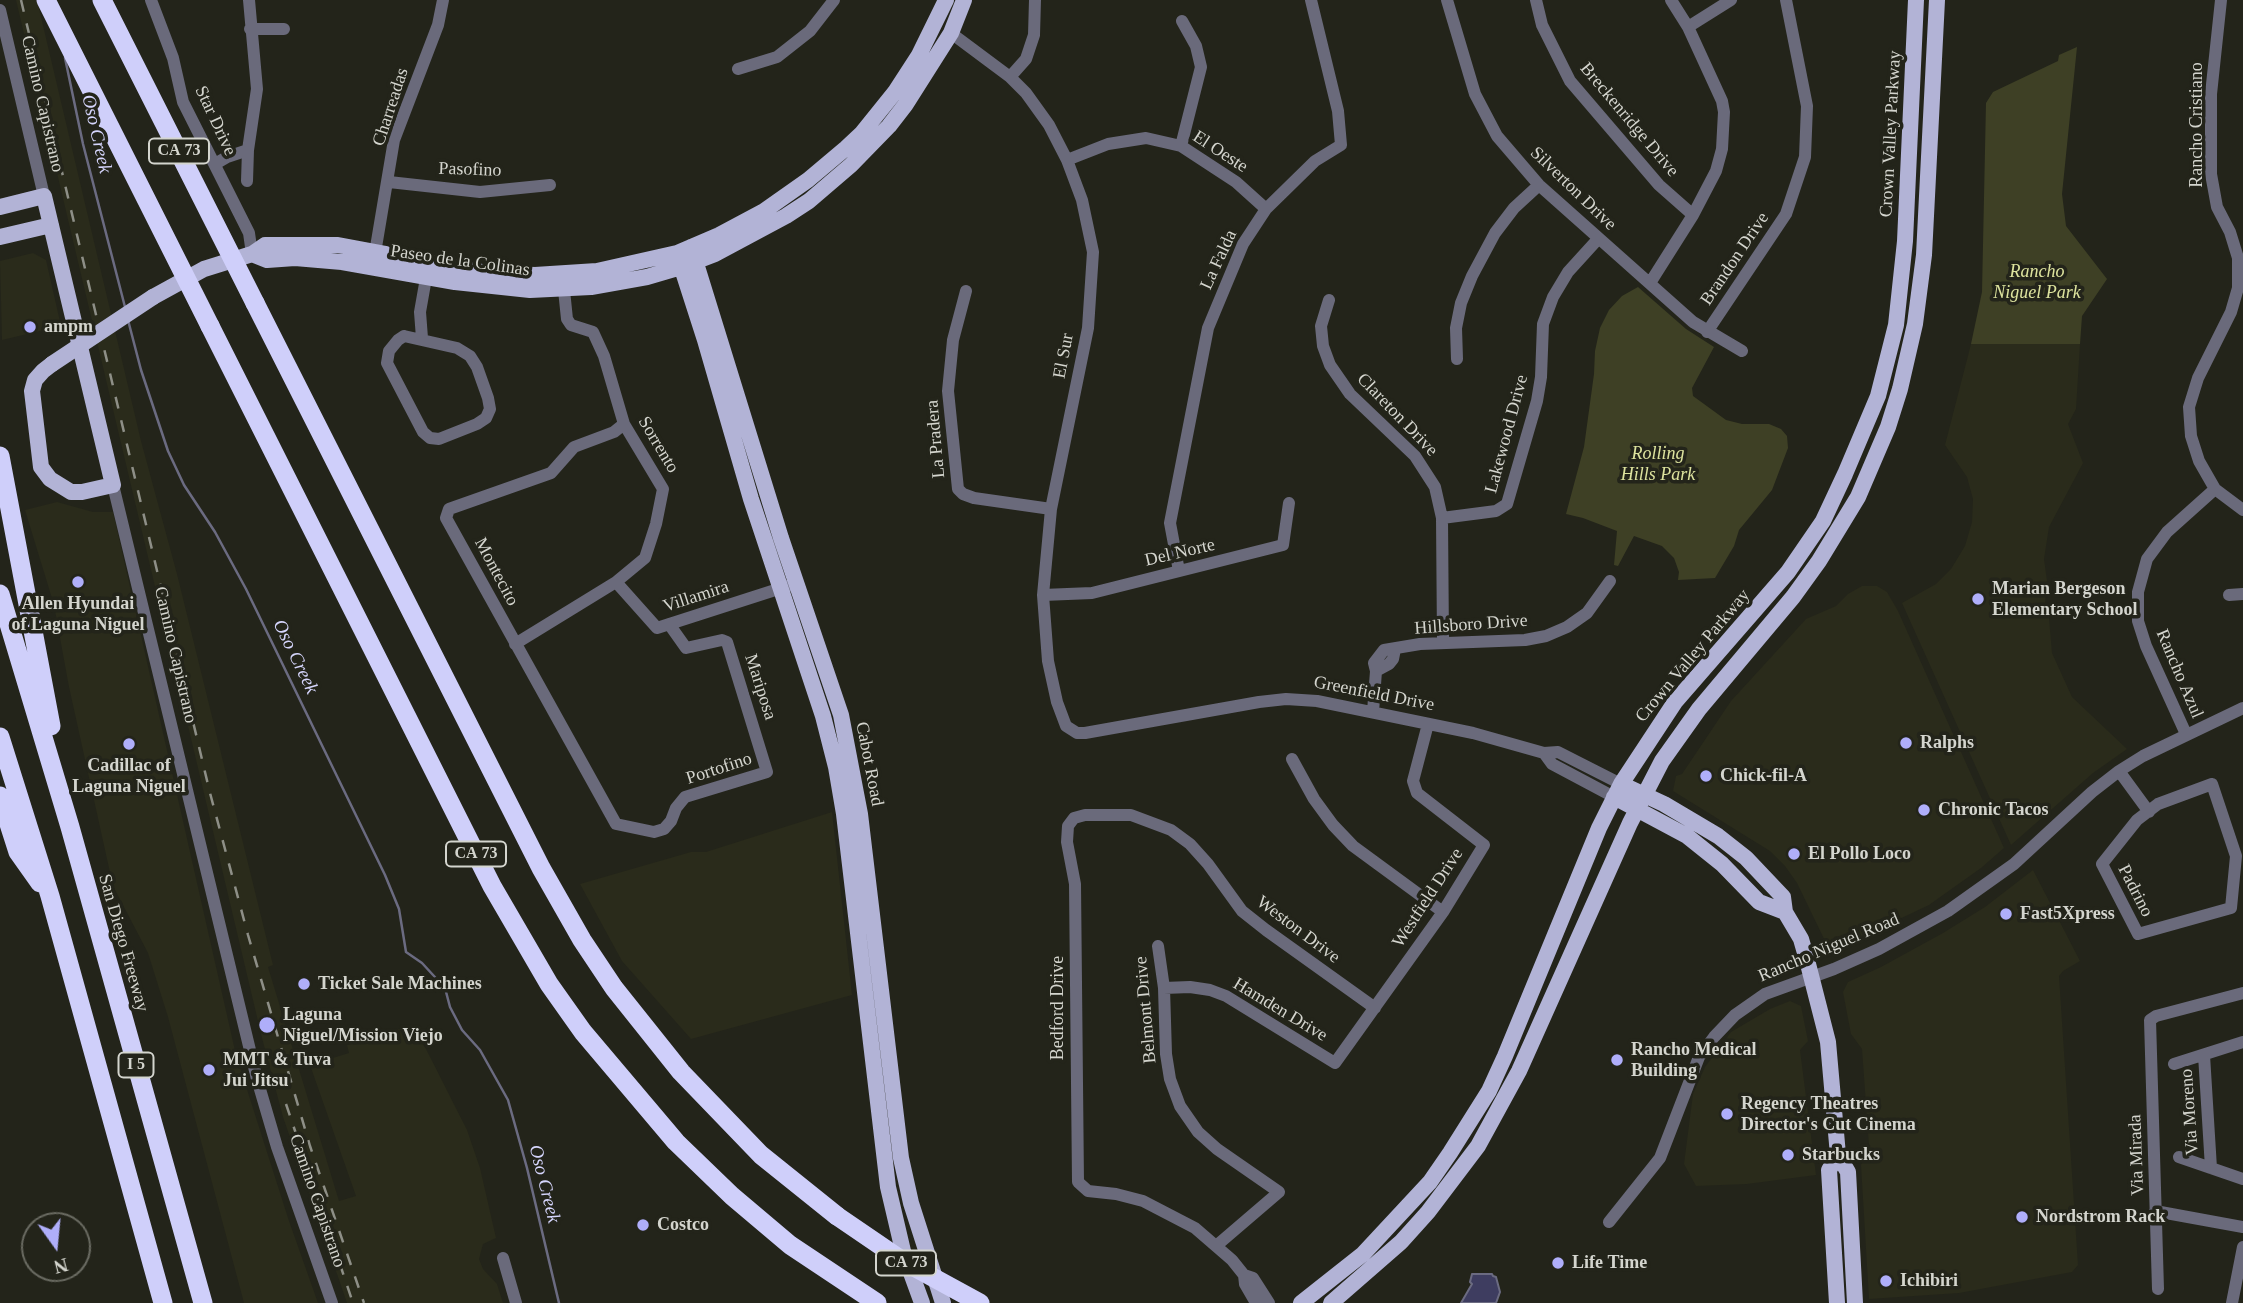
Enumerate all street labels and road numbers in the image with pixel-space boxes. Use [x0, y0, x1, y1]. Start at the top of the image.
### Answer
street label: Camino Capistrano [16, 34, 68, 174]
street label: Crown Valley Parkway [1876, 50, 1906, 218]
street label: Breckenridge Drive [1575, 59, 1683, 181]
street label: Rancho Cristiano [2186, 62, 2208, 188]
street label: Charreadas [368, 65, 414, 149]
street label: Star Drive [189, 83, 241, 159]
street label: El Oeste [1188, 126, 1252, 178]
road number: CA 73 [149, 139, 209, 164]
street label: Silverton Drive [1525, 143, 1621, 235]
street label: Pasofino [438, 158, 502, 182]
street label: Brandon Drive [1696, 208, 1774, 310]
street label: La Falda [1196, 227, 1242, 293]
street label: Paseo de la Colinas [389, 241, 531, 281]
street label: El Sur [1049, 332, 1079, 380]
street label: Clareton Drive [1352, 369, 1442, 461]
street label: Lakewood Drive [1481, 373, 1533, 495]
street label: La Pradera [922, 399, 950, 479]
street label: Sorrento [633, 413, 683, 477]
street label: Montecito [469, 534, 523, 610]
street label: Del Norte [1143, 534, 1217, 572]
street label: Villamira [660, 576, 732, 618]
street label: Camino Capistrano [149, 585, 201, 725]
street label: Crown Valley Parkway [1631, 585, 1755, 727]
street label: Hillsboro Drive [1414, 610, 1528, 640]
street label: Rancho Azul [2151, 626, 2207, 722]
street label: Mariposa [739, 651, 781, 723]
street label: Greenfield Drive [1312, 672, 1436, 716]
street label: Cabot Road [850, 720, 888, 808]
street label: Portofino [683, 748, 755, 790]
road number: CA 73 [446, 842, 506, 866]
street label: Westfield Drive [1388, 844, 1468, 952]
street label: Padrino [2113, 861, 2157, 921]
street label: San Diego Freeway [93, 872, 153, 1014]
street label: Weston Drive [1252, 892, 1344, 968]
street label: Rancho Niguel Road [1755, 909, 1903, 987]
street label: Bedford Drive [1047, 956, 1069, 1060]
street label: Belmont Drive [1131, 956, 1161, 1064]
street label: Hamden Drive [1229, 973, 1331, 1047]
road number: I 5 [118, 1052, 154, 1078]
street label: Via Moreno [2176, 1068, 2204, 1156]
street label: Via Mirada [2125, 1114, 2149, 1196]
street label: Camino Capistrano [284, 1132, 350, 1270]
road number: CA 73 [876, 1250, 936, 1275]

